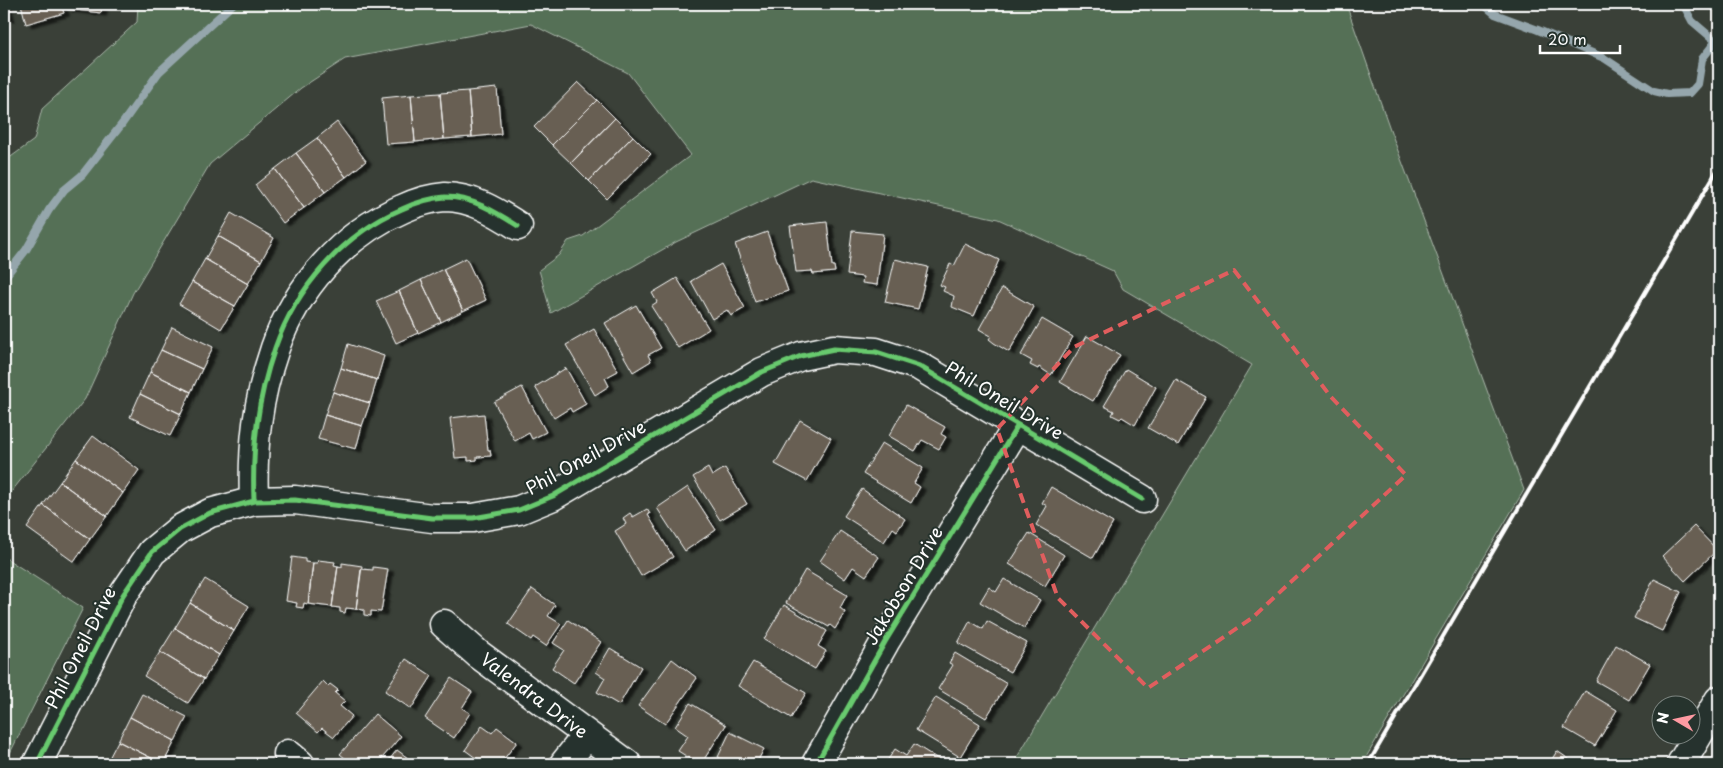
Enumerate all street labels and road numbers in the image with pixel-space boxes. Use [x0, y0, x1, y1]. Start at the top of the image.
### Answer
street label: Phil Oneil Drive [941, 354, 1069, 446]
street label: Phil Oneil Drive [520, 413, 650, 501]
street label: Jakobson Drive [857, 521, 949, 650]
street label: Phil Oneil Drive [37, 582, 122, 713]
street label: Valendra Drive [475, 645, 595, 744]

